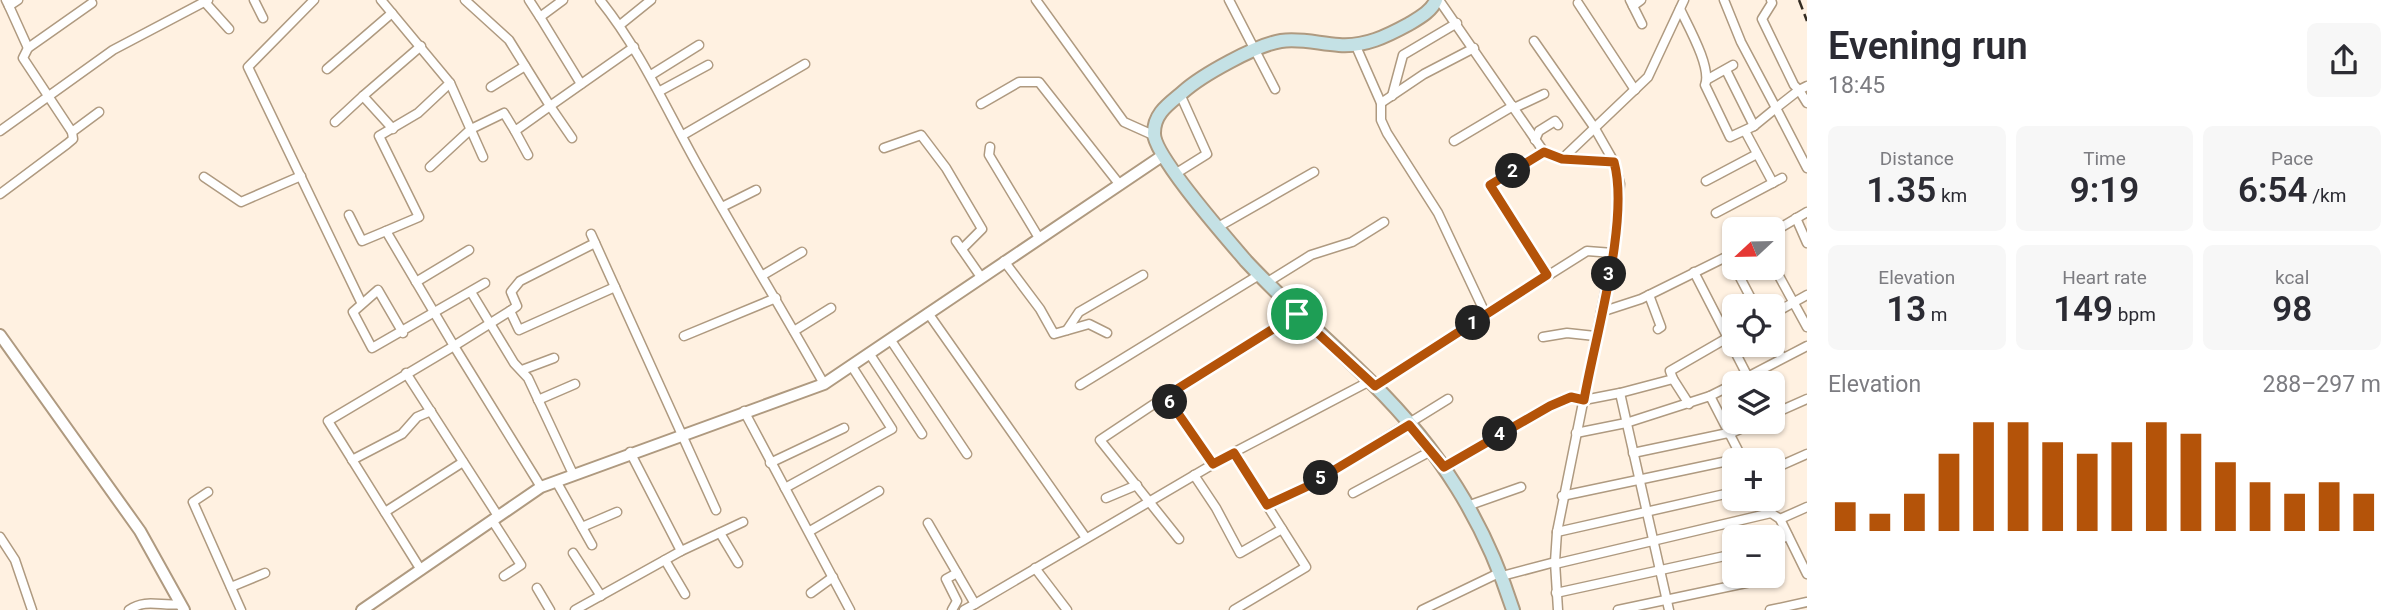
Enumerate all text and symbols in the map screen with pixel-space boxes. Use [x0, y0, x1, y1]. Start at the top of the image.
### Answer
button: share [2307, 23, 2381, 97]
text: Evening run [1828, 24, 2028, 68]
text: 18:45 [1828, 72, 1885, 99]
text: Distance [1880, 147, 1954, 170]
text: Time [2083, 147, 2126, 170]
text: Pace [2271, 147, 2313, 170]
pin: 2 [1496, 154, 1530, 188]
text: 2 [1507, 159, 1518, 182]
text: 1.35 [1866, 170, 1936, 211]
text: 9:19 [2070, 170, 2139, 211]
text: 6:54 [2238, 170, 2308, 211]
text: km [1936, 184, 1967, 207]
text: /km [2308, 184, 2346, 207]
north arrow [1722, 217, 1785, 280]
map controls [1722, 217, 1785, 588]
pin: 3 [1592, 256, 1626, 292]
text: 3 [1603, 262, 1614, 285]
text: Elevation [1878, 266, 1955, 289]
text: Heart rate [2062, 266, 2147, 289]
text: kcal [2275, 266, 2309, 289]
pin [1267, 284, 1327, 344]
text: 13 [1886, 289, 1926, 330]
text: 149 [2053, 289, 2113, 330]
text: 98 [2272, 289, 2312, 330]
button: locate [1722, 294, 1785, 357]
icon: arrive [1278, 295, 1316, 333]
text: m [1926, 303, 1948, 326]
text: bpm [2113, 303, 2156, 326]
pin: 1 [1456, 306, 1490, 340]
text: 1 [1467, 311, 1478, 334]
button: layers [1722, 371, 1785, 434]
text: Elevation [1828, 371, 1921, 398]
text: 288–297 m [2262, 371, 2381, 398]
pin: 6 [1152, 384, 1188, 420]
text: 6 [1164, 390, 1175, 413]
pin: 4 [1482, 416, 1518, 452]
text: 4 [1494, 422, 1505, 445]
button: + [1722, 448, 1785, 511]
pin: 5 [1304, 461, 1338, 496]
text: 5 [1315, 466, 1326, 489]
button: − [1722, 525, 1785, 588]

